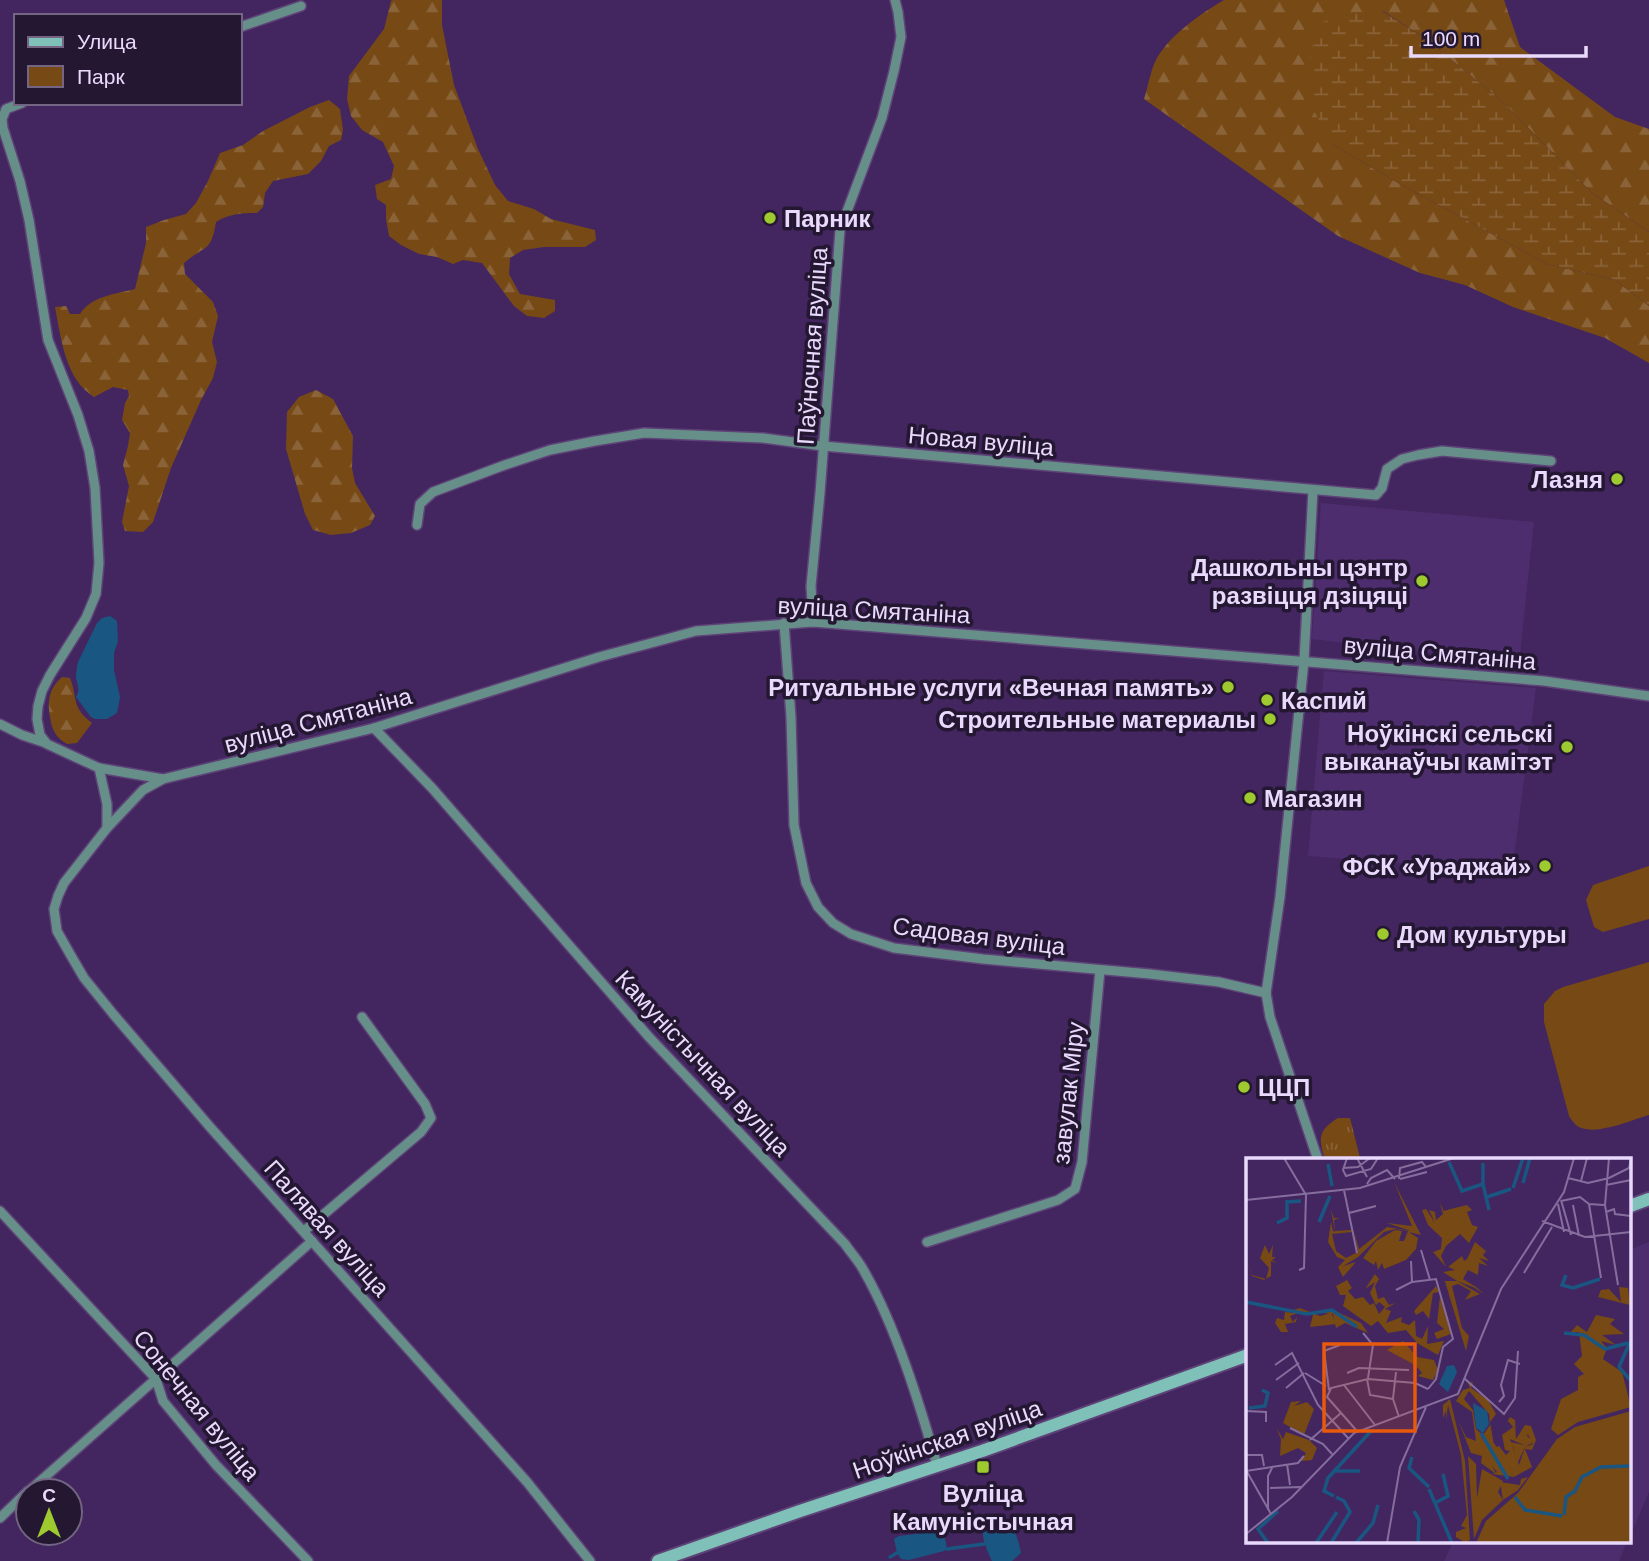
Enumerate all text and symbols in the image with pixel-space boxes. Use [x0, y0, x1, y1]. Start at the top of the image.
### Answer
legend [14, 14, 242, 105]
scale bar [1411, 14, 1586, 58]
text: 100 m [1422, 27, 1480, 50]
text: Улица [77, 30, 137, 53]
text: Парк [77, 65, 125, 88]
place label: Парник [784, 205, 872, 232]
marker: Парник [762, 210, 778, 226]
street label: Паўночная вуліца [792, 246, 832, 445]
street label: Новая вуліца [907, 421, 1056, 461]
place label: Лазня [1531, 466, 1603, 493]
marker: Лазня [1609, 471, 1625, 487]
place label: Дашкольны цэнтр развіцця дзіцяці [1191, 554, 1408, 609]
marker: Дашкольны цэнтр развіцця дзіцяці [1414, 573, 1430, 589]
street label: вуліца Смятаніна [777, 591, 972, 629]
street label: вуліца Смятаніна [1343, 631, 1538, 675]
place label: Ритуальные услуги «Вечная память» [768, 674, 1214, 701]
marker: Ритуальные услуги «Вечная память» [1220, 679, 1236, 695]
street label: вуліца Смятаніна [221, 682, 415, 758]
place label: Каспий [1281, 687, 1367, 714]
marker: Каспий [1259, 692, 1275, 708]
place label: Строительные материалы [938, 706, 1256, 733]
marker: Строительные материалы [1262, 711, 1278, 727]
place label: Ноўкінскі сельскі выканаўчы камітэт [1324, 720, 1553, 775]
marker: Ноўкінскі сельскі выканаўчы камітэт [1559, 739, 1575, 755]
place label: Магазин [1264, 785, 1362, 812]
marker: Магазин [1242, 790, 1258, 806]
place label: ФСК «Ураджай» [1343, 853, 1531, 880]
marker: ФСК «Ураджай» [1537, 858, 1553, 874]
street label: Садовая вуліца [891, 912, 1068, 960]
place label: Дом культуры [1397, 921, 1567, 948]
marker: Дом культуры [1375, 926, 1391, 942]
street label: Камуністычная вуліца [610, 965, 796, 1162]
street label: завулак Міру [1047, 1020, 1089, 1166]
place label: ЦЦП [1258, 1074, 1310, 1101]
marker: ЦЦП [1236, 1079, 1252, 1095]
street label: Палявая вуліца [259, 1155, 395, 1302]
inset map [1246, 1158, 1632, 1544]
street label: Сонечная вуліца [128, 1324, 266, 1486]
street label: Ноўкінская вуліца [849, 1394, 1046, 1484]
marker: Вуліца Камуністычная [975, 1459, 991, 1475]
north arrow [14, 1477, 84, 1547]
place label: Вуліца Камуністычная [892, 1480, 1074, 1535]
text: С [42, 1485, 56, 1506]

